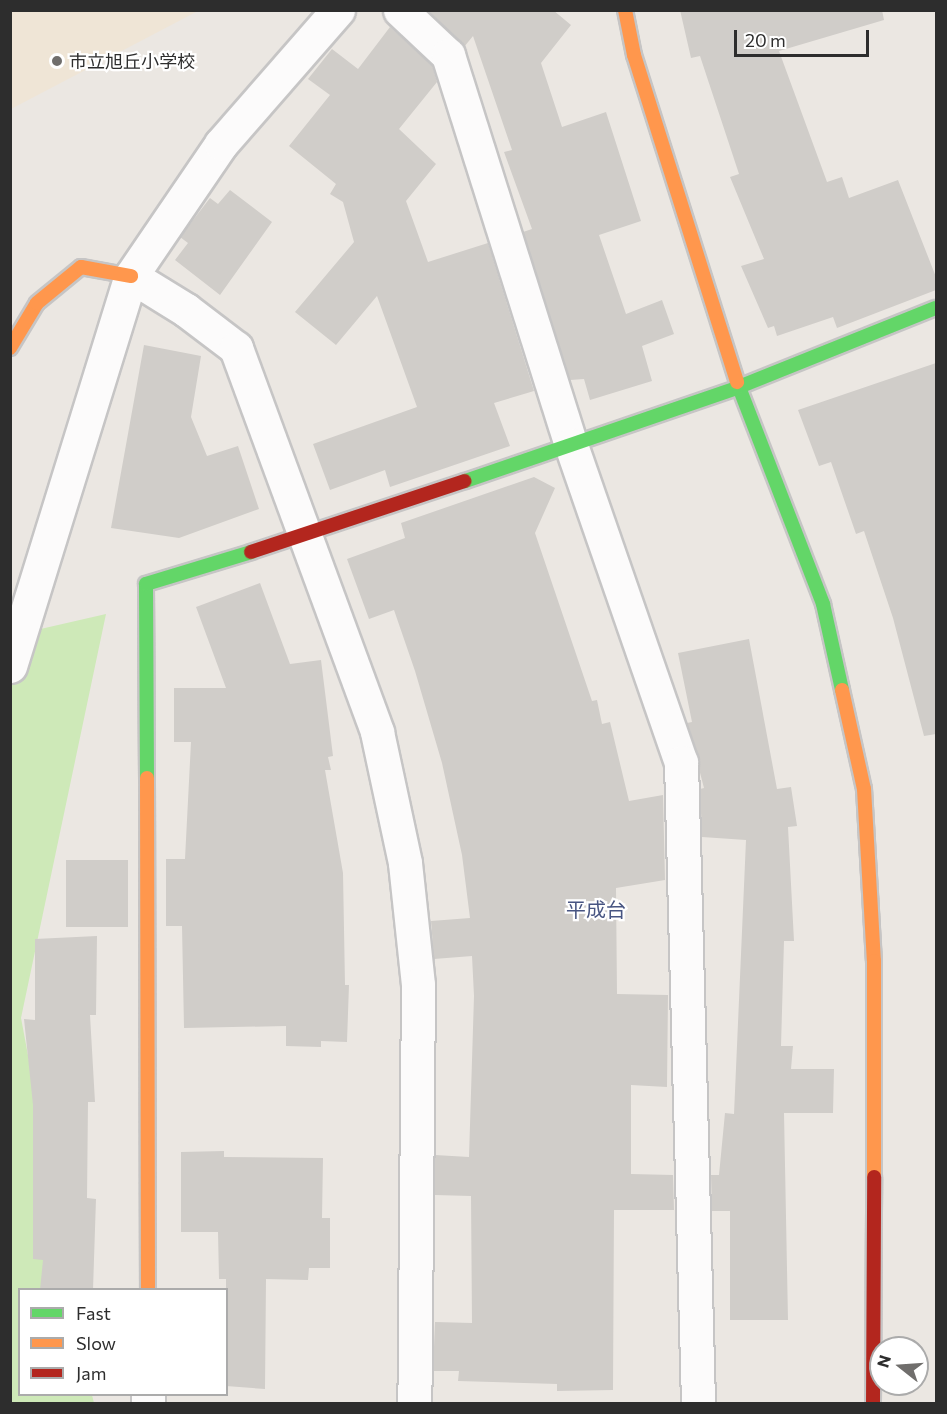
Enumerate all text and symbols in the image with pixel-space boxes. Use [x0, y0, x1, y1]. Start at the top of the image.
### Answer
scale bar [737, 18, 872, 56]
text: 20 m [745, 29, 786, 51]
place label: 市立旭丘小学校 [69, 50, 195, 72]
marker: 市立旭丘小学校 [50, 54, 64, 68]
district label: 平成台 [566, 897, 626, 921]
legend [18, 1288, 228, 1396]
text: Fast [76, 1302, 111, 1324]
text: Slow [76, 1332, 116, 1354]
north arrow [869, 1336, 929, 1396]
text: N [872, 1353, 894, 1370]
text: Jam [76, 1362, 106, 1384]

